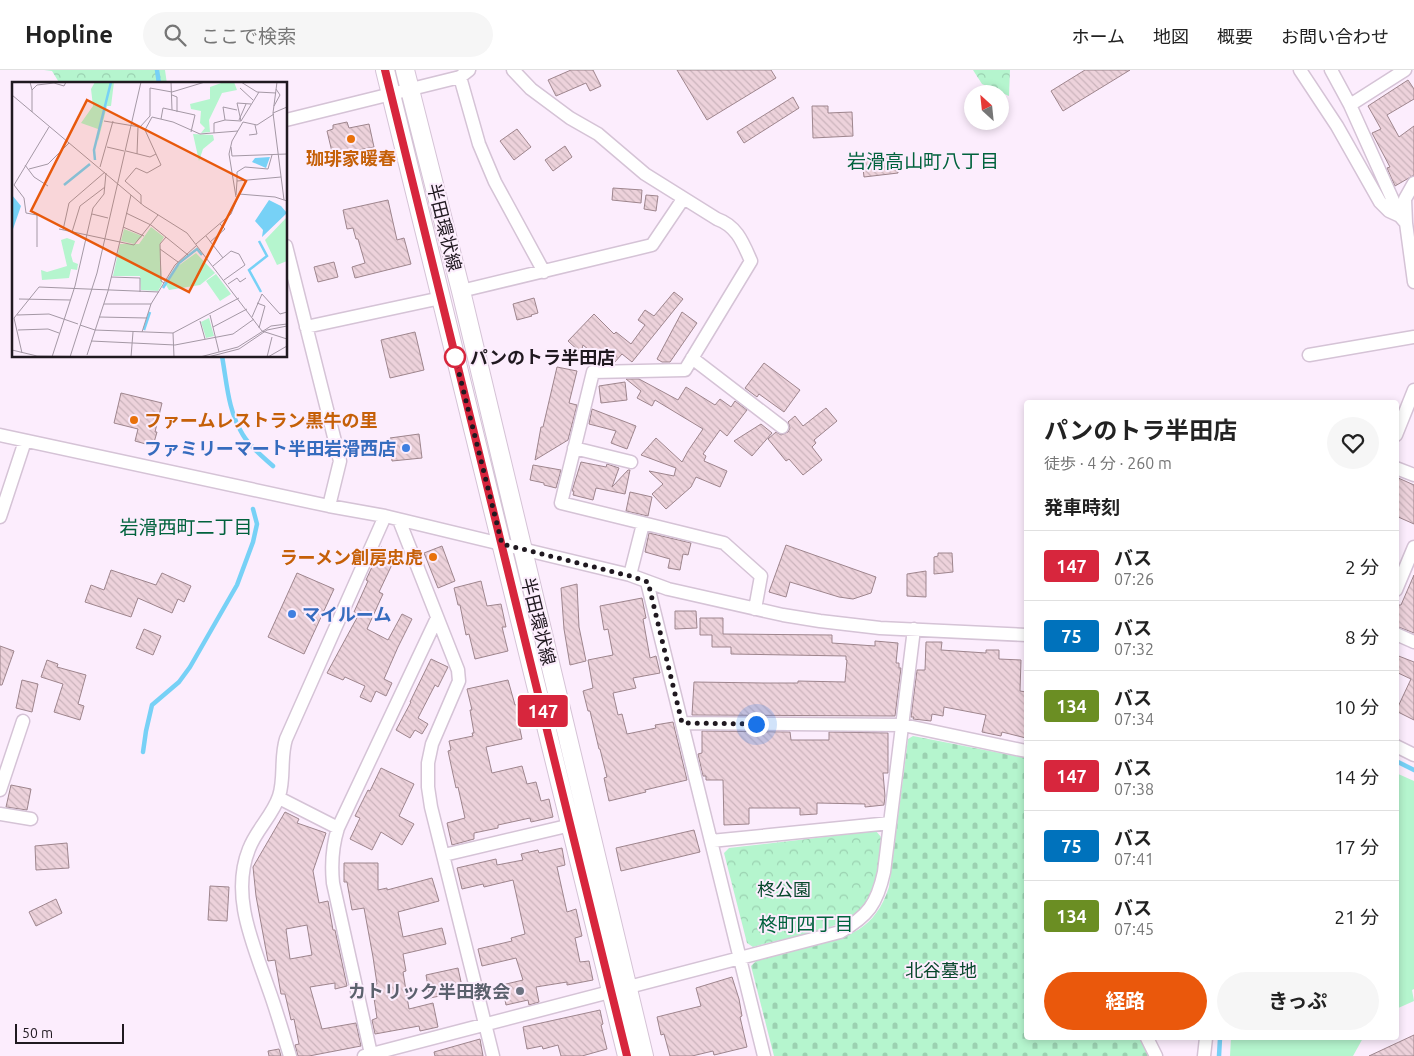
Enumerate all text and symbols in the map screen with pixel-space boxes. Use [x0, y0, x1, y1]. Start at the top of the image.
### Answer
search box [143, 12, 493, 57]
text: Hopline [25, 21, 113, 48]
icon: search [161, 21, 189, 49]
text: ここで検索 [201, 25, 296, 47]
text: ホーム [1072, 26, 1125, 46]
text: 地図 [1153, 26, 1189, 46]
text: 概要 [1217, 26, 1253, 46]
text: お問い合わせ [1281, 26, 1389, 46]
inset map [12, 82, 288, 358]
north arrow [964, 85, 1009, 130]
map controls [964, 85, 1009, 130]
marker: 珈琲家暖春 [345, 133, 357, 145]
place label: 珈琲家暖春 [306, 148, 396, 168]
district label: 岩滑高山町八丁目 [847, 150, 999, 172]
street label: 半田環状線 [424, 181, 466, 273]
marker: パンのトラ半田店 [444, 346, 466, 368]
place label: パンのトラ半田店 [470, 347, 615, 367]
place label: ファームレストラン黒牛の里 [144, 410, 377, 430]
marker: ファームレストラン黒牛の里 [128, 414, 140, 426]
text: パンのトラ半田店 [1044, 417, 1237, 444]
button: heart [1327, 417, 1379, 469]
place label: ファミリーマート半田岩滑西店 [144, 438, 396, 458]
marker: ファミリーマート半田岩滑西店 [400, 442, 412, 454]
text: 徒歩 · 4 分 · 260 m [1044, 454, 1172, 472]
text: 発車時刻 [1044, 496, 1120, 518]
district label: 岩滑西町二丁目 [119, 516, 253, 538]
place label: ラーメン創房忠虎 [280, 547, 423, 567]
text: バス [1114, 547, 1152, 569]
marker: ラーメン創房忠虎 [427, 551, 439, 563]
text: 147 [1056, 556, 1087, 576]
text: 2 分 [1345, 556, 1379, 578]
text: 07:26 [1114, 570, 1154, 588]
street label: 半田環状線 [518, 575, 560, 667]
place label: マイルーム [302, 604, 391, 624]
marker: マイルーム [286, 608, 298, 620]
text: バス [1114, 617, 1152, 639]
text: 75 [1061, 626, 1082, 646]
text: 8 分 [1345, 626, 1379, 648]
text: 07:32 [1114, 640, 1154, 658]
text: バス [1114, 687, 1152, 709]
line badge: 147 [514, 695, 572, 727]
text: 134 [1056, 696, 1087, 716]
text: 10 分 [1334, 696, 1379, 718]
text: 147 [528, 701, 558, 721]
text: 07:34 [1114, 710, 1154, 728]
your location [744, 712, 769, 737]
text: バス [1114, 757, 1152, 779]
text: 147 [1056, 766, 1087, 786]
text: 14 分 [1334, 766, 1379, 788]
text: 07:38 [1114, 780, 1154, 798]
text: バス [1114, 827, 1152, 849]
text: 75 [1061, 836, 1082, 856]
text: 17 分 [1334, 836, 1379, 858]
text: 07:41 [1114, 850, 1154, 868]
park label: 柊公園 [757, 879, 811, 899]
text: バス [1114, 897, 1152, 919]
text: 134 [1056, 906, 1087, 926]
text: 21 分 [1334, 906, 1379, 928]
district label: 柊町四丁目 [758, 913, 854, 935]
text: 07:45 [1114, 920, 1154, 938]
park label: 北谷墓地 [905, 960, 977, 980]
button: 経路 [1044, 972, 1207, 1030]
button: きっぷ [1217, 972, 1379, 1030]
place label: カトリック半田教会 [348, 981, 510, 1001]
marker: カトリック半田教会 [514, 985, 526, 997]
scale bar [15, 1021, 124, 1044]
text: 50 m [22, 1025, 53, 1041]

